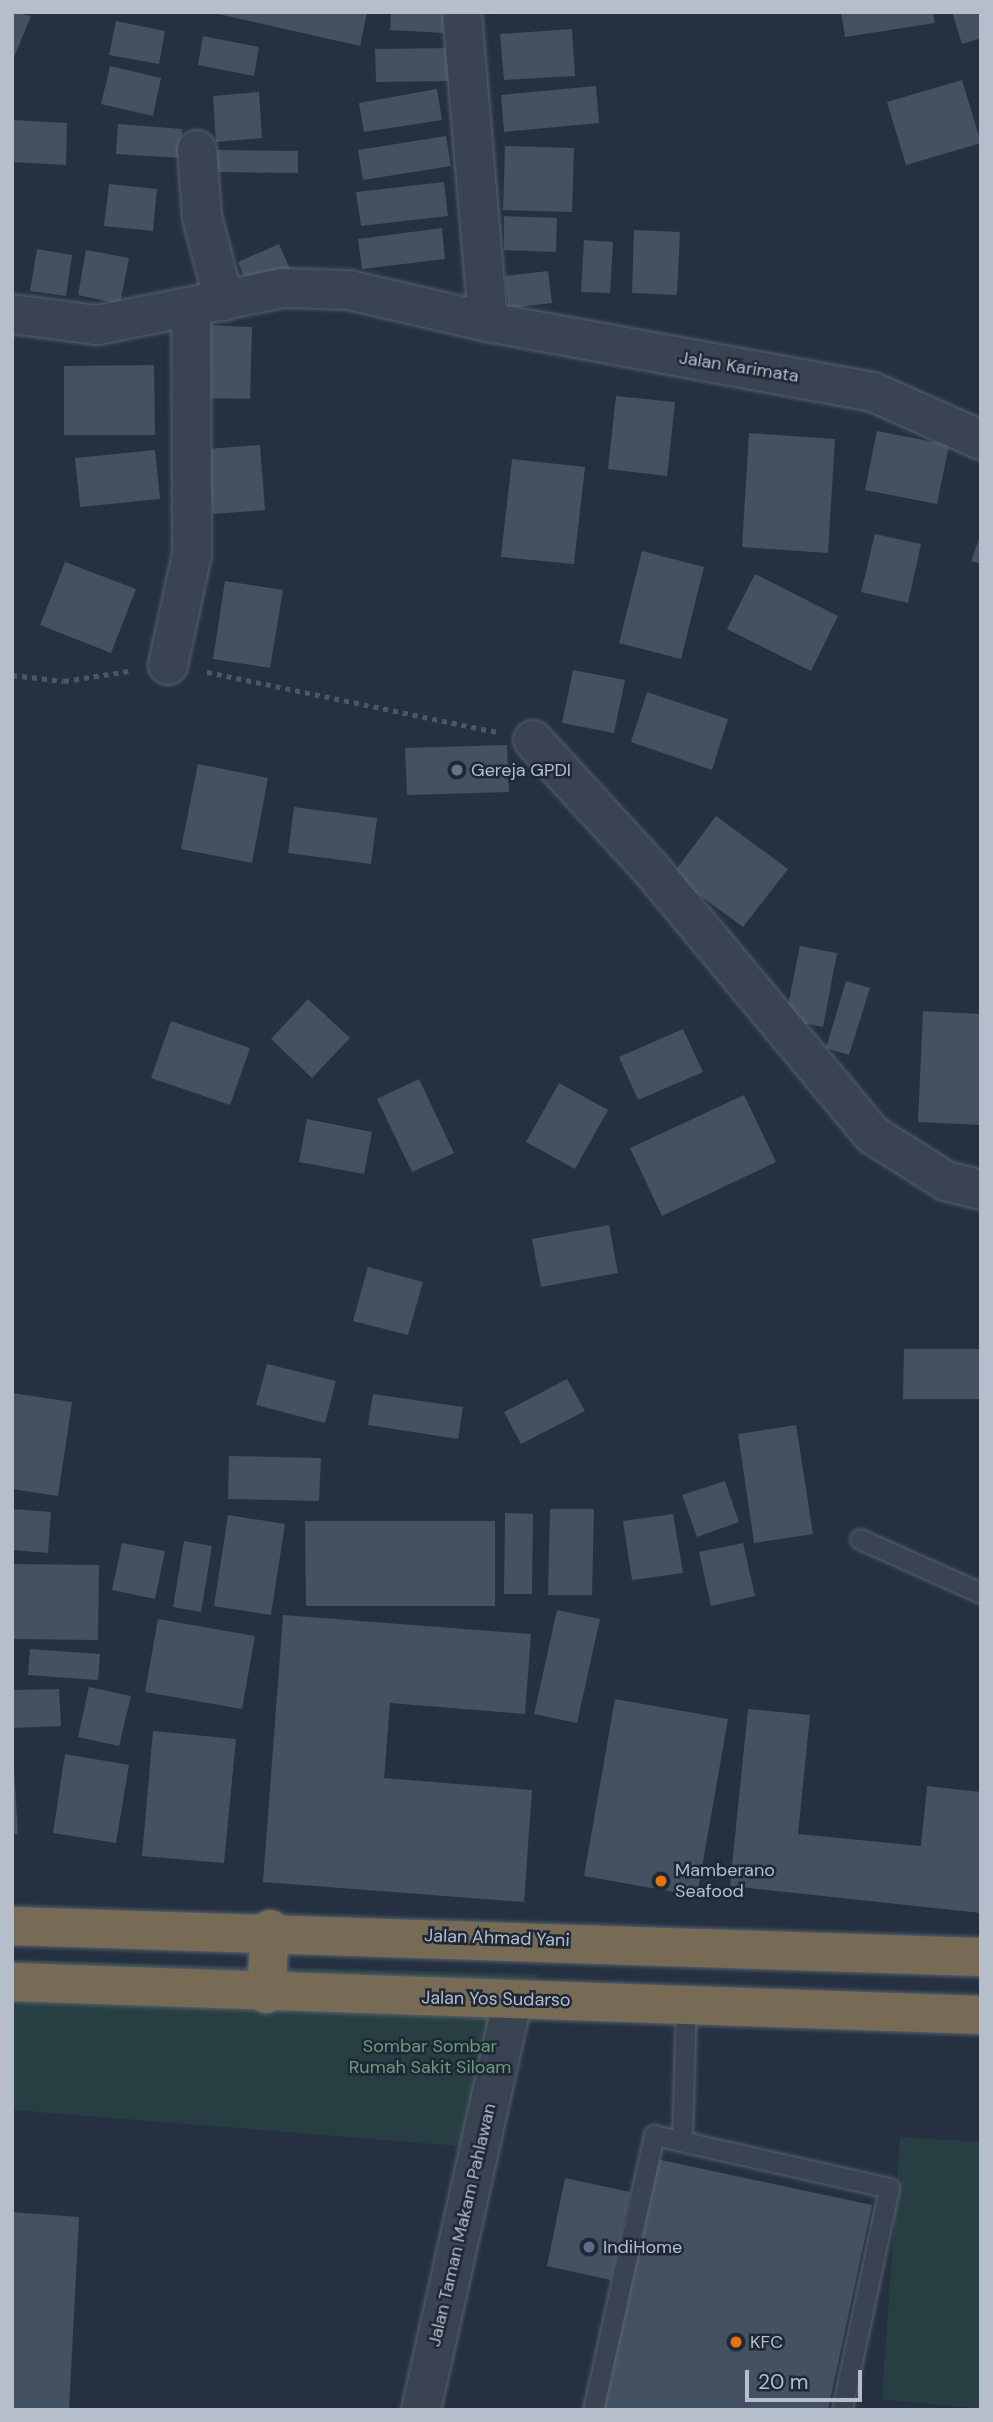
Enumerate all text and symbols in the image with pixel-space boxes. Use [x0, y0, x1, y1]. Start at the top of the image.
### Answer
street label: Jalan Karimata [678, 347, 800, 387]
place label: Gereja GPDI [471, 759, 571, 781]
marker: Gereja GPDI [449, 762, 465, 778]
place label: Mamberano Seafood [675, 1860, 775, 1902]
marker: Mamberano Seafood [653, 1873, 669, 1889]
street label: Jalan Ahmad Yani [424, 1925, 570, 1951]
street label: Jalan Yos Sudarso [421, 1987, 571, 2011]
park label: Sombar Sombar Rumah Sakit Siloam [349, 2036, 511, 2078]
street label: Jalan Taman Makam Pahlawan [423, 2101, 501, 2349]
place label: IndiHome [603, 2236, 682, 2258]
marker: IndiHome [581, 2239, 597, 2255]
place label: KFC [750, 2331, 783, 2353]
marker: KFC [728, 2334, 744, 2350]
scale bar [748, 2356, 865, 2400]
text: 20 m [758, 2368, 809, 2396]

